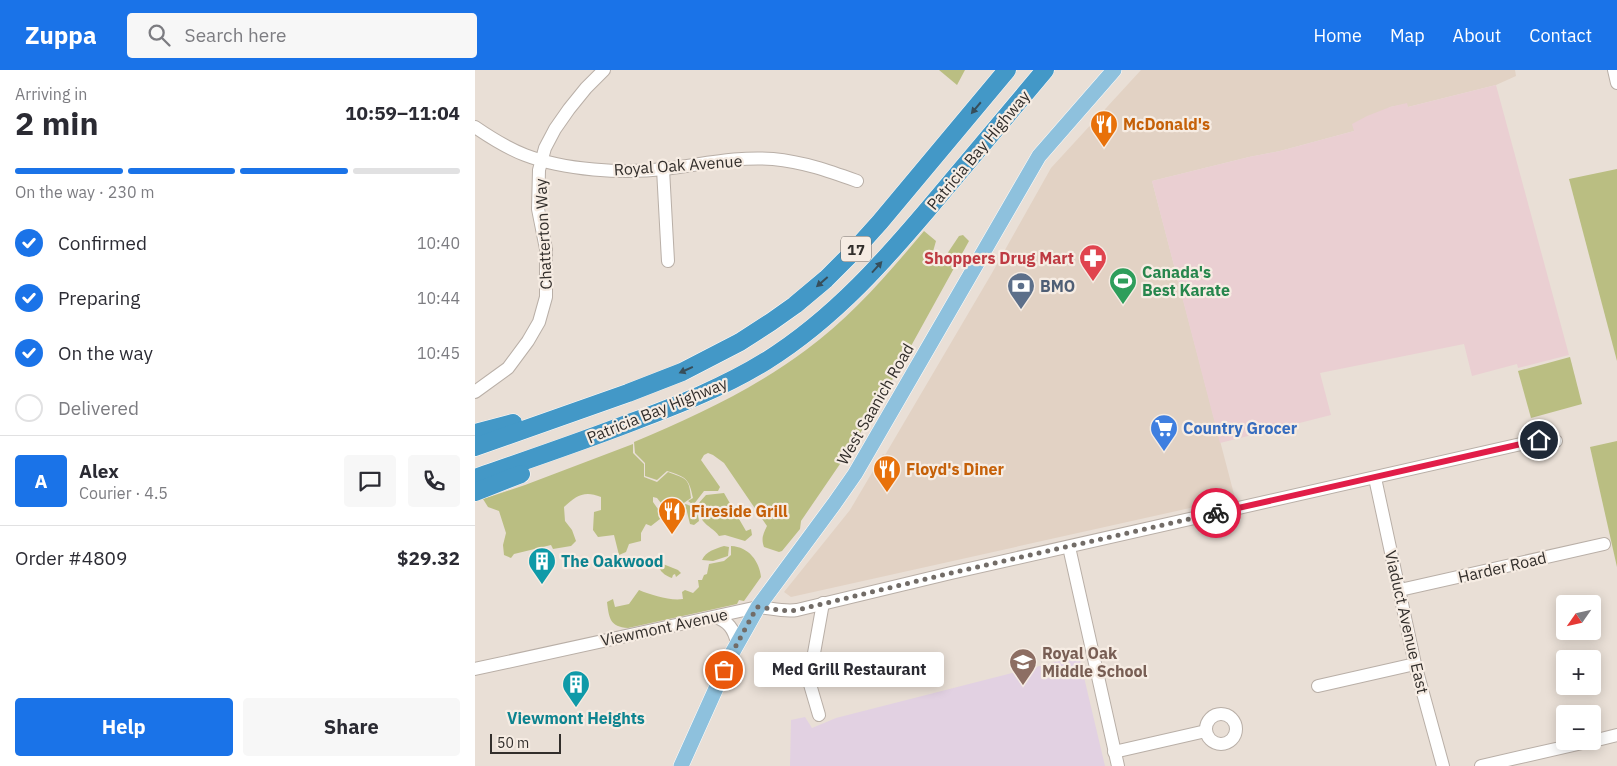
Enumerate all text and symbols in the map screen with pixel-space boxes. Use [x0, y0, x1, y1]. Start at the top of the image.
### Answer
search box [127, 13, 477, 58]
text: Zuppa [25, 19, 97, 51]
icon: search [145, 21, 173, 49]
text: Search here [185, 23, 286, 47]
text: Home [1314, 24, 1362, 47]
text: Map [1390, 24, 1425, 47]
text: About [1453, 24, 1501, 47]
text: Contact [1529, 24, 1592, 47]
text: Arriving in [15, 84, 87, 104]
street label: Patricia Bay Highway [922, 86, 1034, 214]
text: 10:59–11:04 [345, 101, 460, 125]
one-way arrow [970, 101, 981, 114]
text: 2 min [15, 102, 99, 144]
restaurant icon: McDonald's [1089, 109, 1119, 148]
place label: McDonald's [1123, 114, 1210, 134]
street label: Royal Oak Avenue [613, 151, 743, 179]
street label: Chatterton Way [530, 178, 556, 290]
text: On the way · 230 m [15, 182, 154, 202]
icon: check [15, 229, 43, 257]
text: Confirmed [58, 231, 147, 255]
text: 10:40 [417, 233, 460, 253]
road number: 17 [841, 236, 871, 262]
pharmacy icon: Shoppers Drug Mart [1078, 243, 1108, 282]
place label: Shoppers Drug Mart [924, 248, 1074, 268]
one-way arrow [871, 262, 883, 274]
place label: Canada's Best Karate [1142, 262, 1230, 300]
sports icon: Canada's Best Karate [1108, 266, 1138, 305]
bank icon: BMO [1006, 271, 1036, 310]
one-way arrow [816, 276, 828, 287]
place label: BMO [1040, 276, 1075, 296]
icon: check [15, 284, 43, 312]
text: Preparing [58, 286, 140, 310]
text: 10:44 [417, 288, 460, 308]
icon: check [15, 339, 43, 367]
street label: West Saanich Road [832, 340, 918, 468]
text: On the way [58, 341, 153, 365]
text: 10:45 [417, 343, 460, 363]
one-way arrow [679, 366, 693, 374]
street label: Patricia Bay Highway [584, 373, 730, 447]
text: Delivered [58, 396, 139, 420]
supermarket icon: Country Grocer [1149, 413, 1179, 452]
place label: Country Grocer [1183, 418, 1298, 438]
pin [1518, 419, 1560, 461]
icon: home [1525, 426, 1553, 454]
restaurant icon: Floyd's Diner [872, 454, 902, 493]
button: chat [344, 455, 396, 507]
button: phone [408, 455, 460, 507]
text: Alex [79, 459, 119, 483]
place label: Floyd's Diner [906, 459, 1005, 479]
text: A [34, 469, 48, 493]
text: Courier · 4.5 [79, 483, 168, 503]
courier [1191, 488, 1241, 538]
restaurant icon: Fireside Grill [657, 496, 687, 535]
icon: bike [1202, 499, 1230, 527]
place label: Fireside Grill [691, 501, 788, 521]
text: Order #4809 [15, 546, 127, 570]
text: $29.32 [397, 546, 460, 570]
building icon: The Oakwood [527, 546, 557, 585]
street label: Harder Road [1456, 547, 1548, 587]
street label: Viaduct Avenue East [1381, 548, 1433, 696]
place label: The Oakwood [561, 551, 663, 571]
north arrow [1556, 595, 1601, 640]
map controls [1556, 595, 1601, 750]
street label: Viewmont Avenue [599, 604, 730, 650]
place label: Royal Oak Middle School [1042, 643, 1148, 681]
school or university icon: Royal Oak Middle School [1008, 647, 1038, 686]
pin [703, 649, 745, 691]
button: + [1556, 650, 1601, 695]
callout: Med Grill Restaurant [754, 652, 944, 688]
icon: bag [710, 656, 738, 684]
text: Med Grill Restaurant [772, 659, 926, 679]
building icon: Viewmont Heights [561, 669, 591, 708]
button: Help [15, 698, 233, 756]
button: Share [243, 698, 460, 756]
button: − [1556, 705, 1601, 750]
place label: Viewmont Heights [507, 708, 645, 728]
scale bar [490, 731, 561, 754]
text: 50 m [497, 734, 529, 752]

